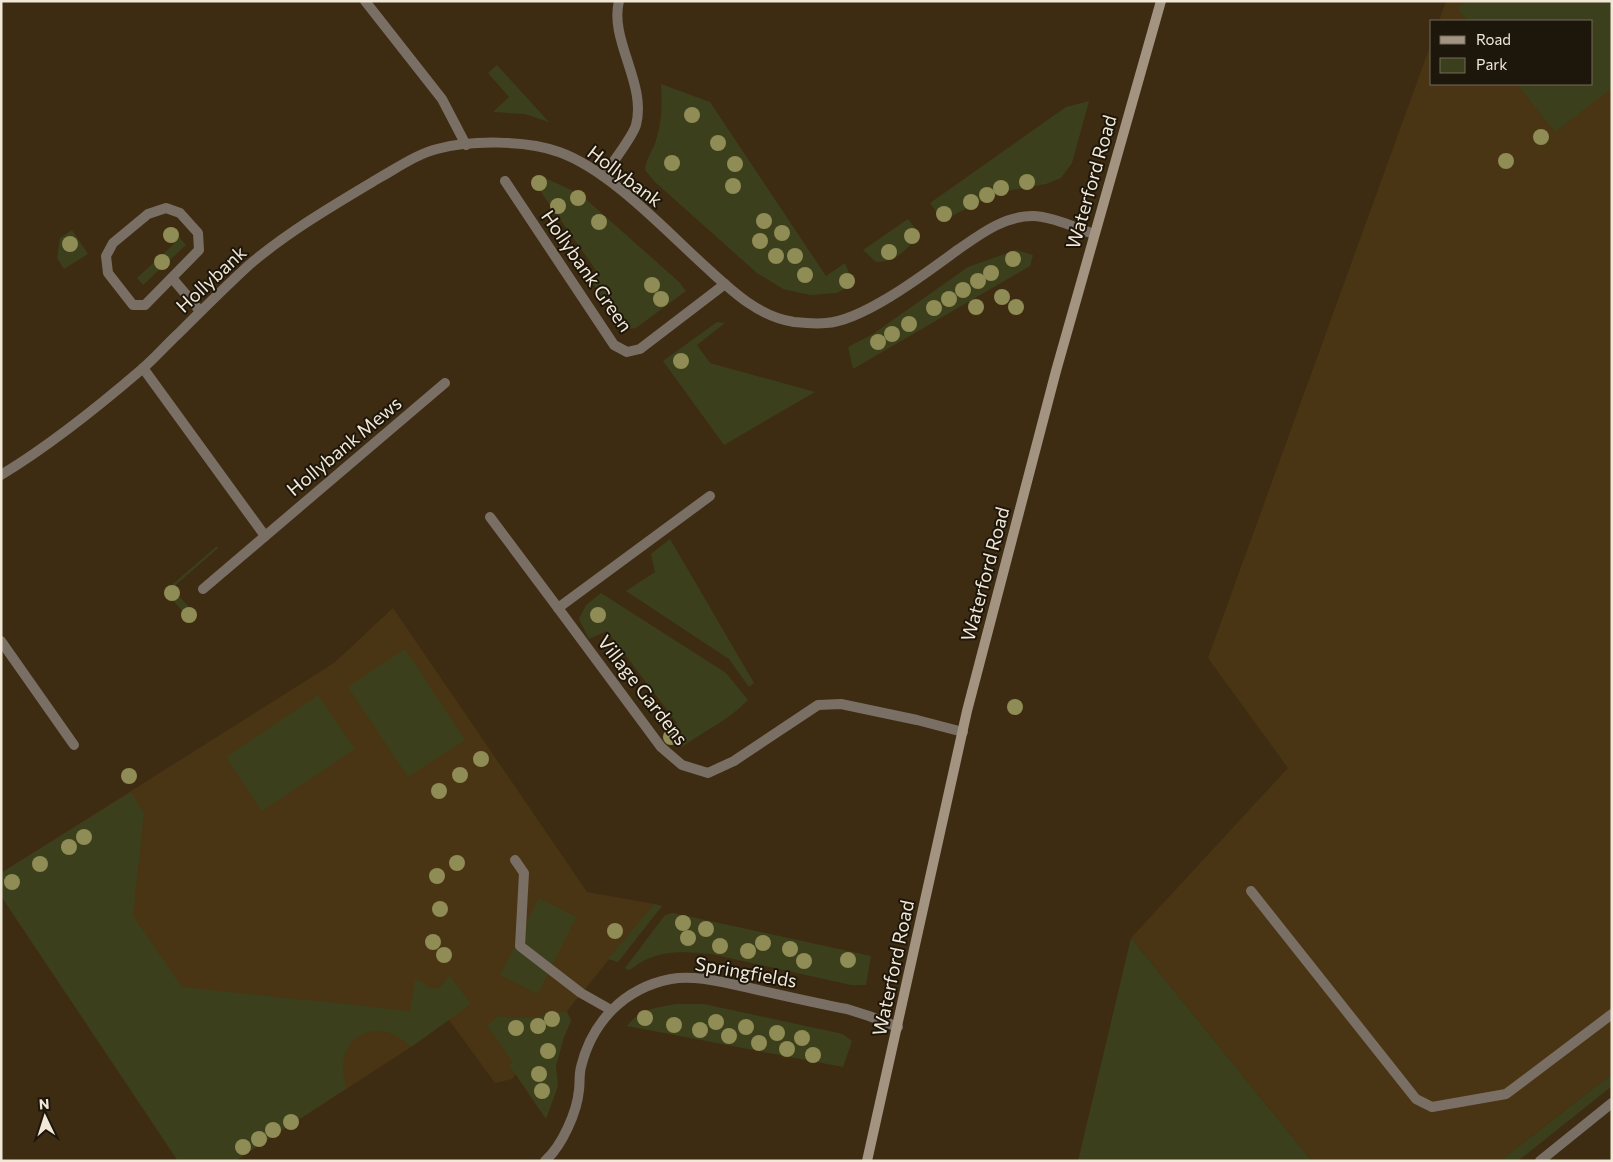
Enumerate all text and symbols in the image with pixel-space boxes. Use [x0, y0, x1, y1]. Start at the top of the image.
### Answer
legend [1430, 20, 1593, 85]
text: Road [1476, 30, 1511, 48]
text: Park [1476, 55, 1507, 73]
street label: Waterford Road [1060, 112, 1121, 251]
street label: Hollybank [583, 140, 667, 211]
street label: Hollybank Green [537, 205, 638, 336]
street label: Hollybank [171, 240, 250, 317]
street label: Hollybank Mews [282, 391, 406, 500]
street label: Waterford Road [956, 504, 1014, 644]
street label: Village Gardens [593, 630, 693, 749]
street label: Waterford Road [867, 898, 918, 1038]
street label: Springfields [693, 951, 799, 992]
north arrow [20, 1092, 70, 1142]
text: N [38, 1095, 50, 1112]

